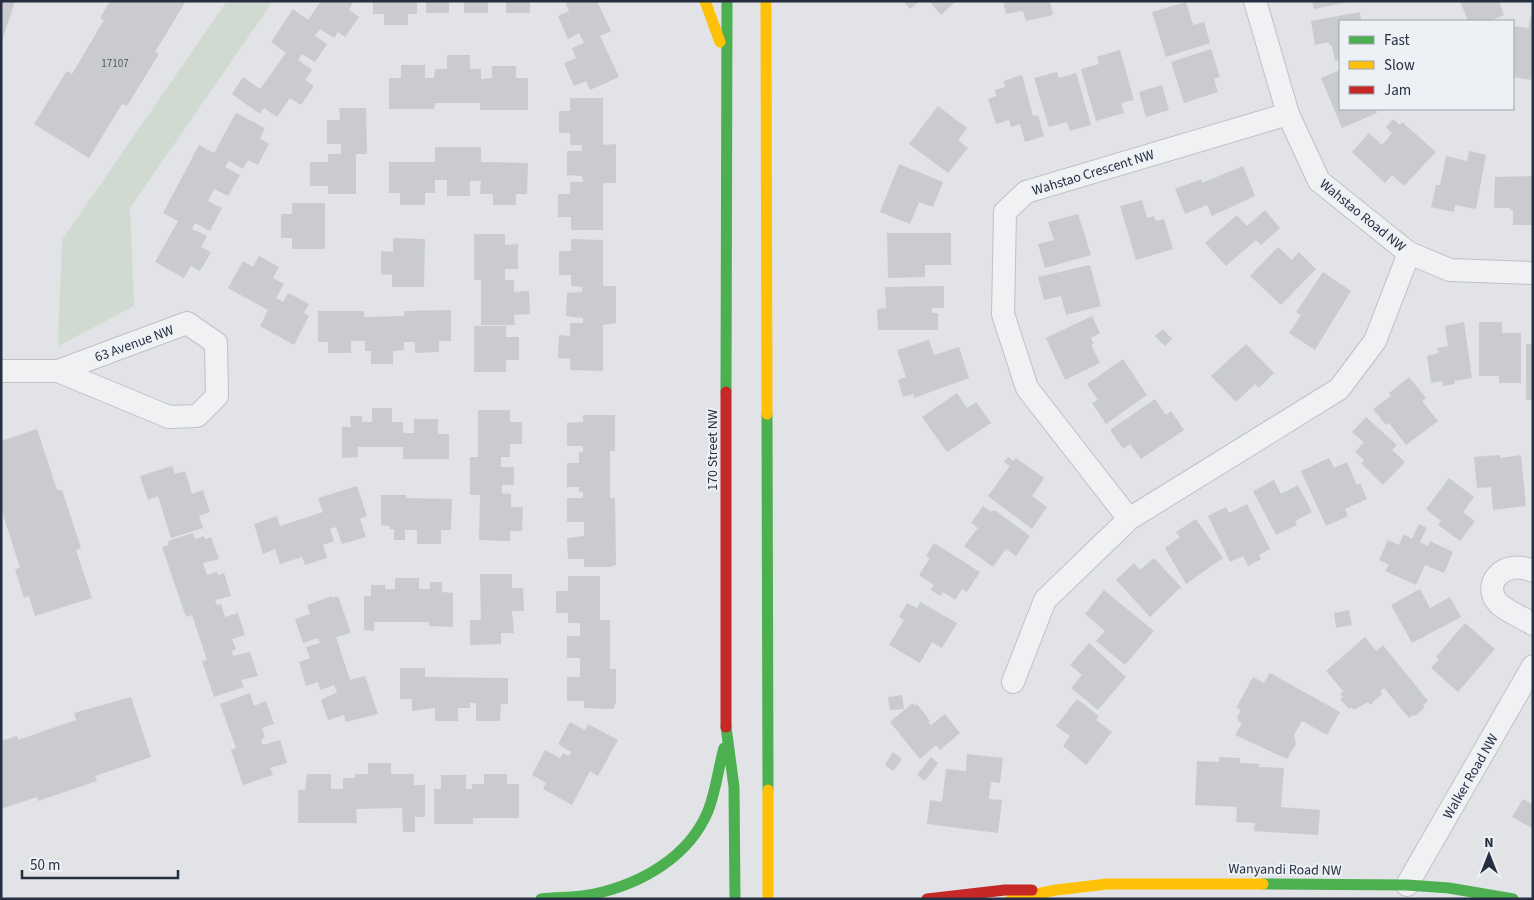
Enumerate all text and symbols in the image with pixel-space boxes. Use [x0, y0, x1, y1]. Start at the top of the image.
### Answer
legend [1339, 20, 1514, 110]
text: Fast [1384, 30, 1410, 51]
text: Slow [1384, 55, 1415, 76]
house number: 17107 [101, 56, 129, 71]
text: Jam [1384, 80, 1411, 101]
street label: Wahstao Crescent NW [1030, 145, 1157, 201]
street label: Wahstao Road NW [1315, 175, 1410, 257]
street label: 63 Avenue NW [92, 320, 177, 367]
street label: 170 Street NW [703, 409, 723, 491]
street label: Walker Road NW [1438, 730, 1503, 823]
north arrow [1464, 830, 1514, 880]
text: N [1484, 833, 1494, 853]
scale bar [22, 848, 179, 880]
text: 50 m [30, 855, 60, 876]
street label: Wanyandi Road NW [1228, 859, 1342, 881]

